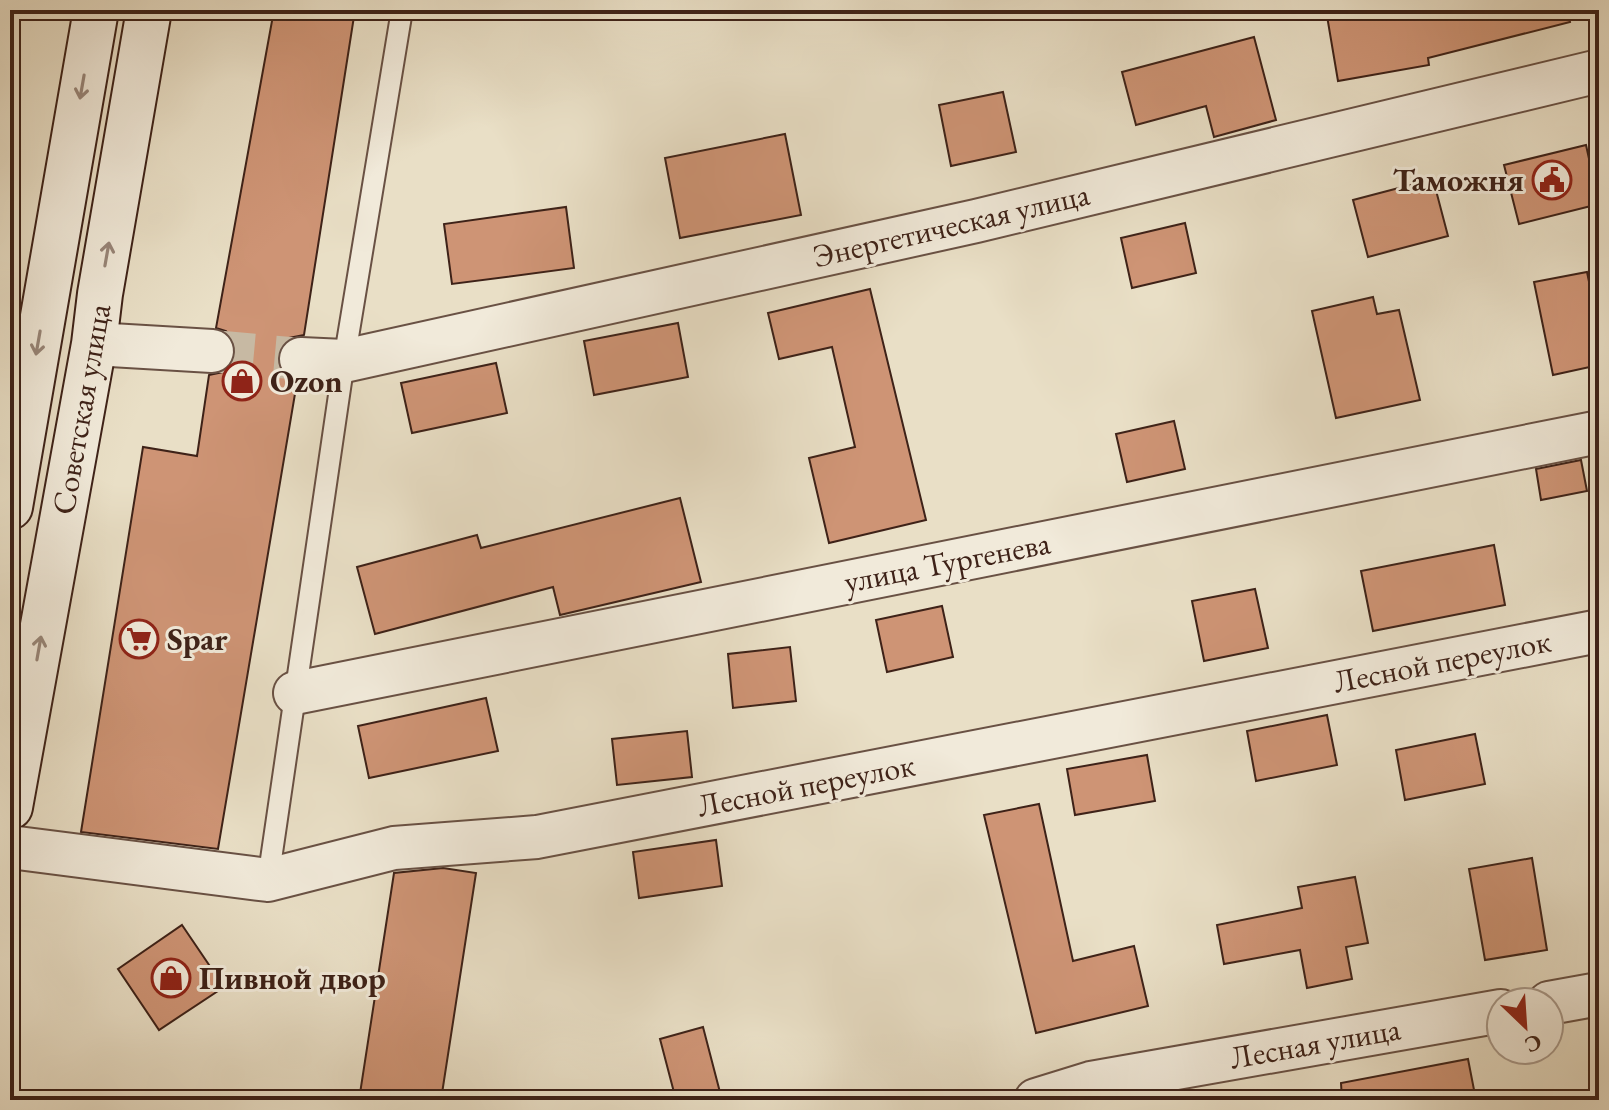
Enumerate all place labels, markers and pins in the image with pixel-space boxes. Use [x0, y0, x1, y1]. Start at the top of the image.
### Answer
place label: Таможня [1393, 159, 1524, 201]
public building icon: Таможня [1531, 159, 1573, 201]
shop icon: Ozon [221, 360, 263, 402]
place label: Ozon [270, 360, 343, 402]
supermarket icon: Spar [118, 618, 160, 660]
place label: Spar [167, 618, 228, 660]
shop icon: Пивной двор [150, 957, 192, 999]
place label: Пивной двор [199, 957, 386, 999]

